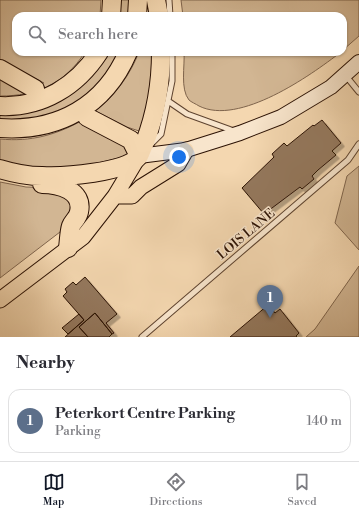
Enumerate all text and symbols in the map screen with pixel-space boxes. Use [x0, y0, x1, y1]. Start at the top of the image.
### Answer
search box [12, 12, 347, 56]
icon: search [26, 23, 48, 45]
text: Search here [58, 25, 138, 44]
your location [169, 147, 189, 167]
street label: LOIS LANE [214, 205, 278, 263]
pin: 1 [257, 285, 283, 318]
text: Nearby [16, 352, 75, 374]
text: Peterkort Centre Parking [55, 404, 235, 423]
text: 1 [27, 413, 33, 429]
text: 140 m [306, 413, 342, 429]
text: Parking [55, 423, 101, 439]
tab: Map [43, 471, 65, 509]
tab: Directions [150, 471, 203, 509]
tab: Saved [288, 471, 316, 509]

